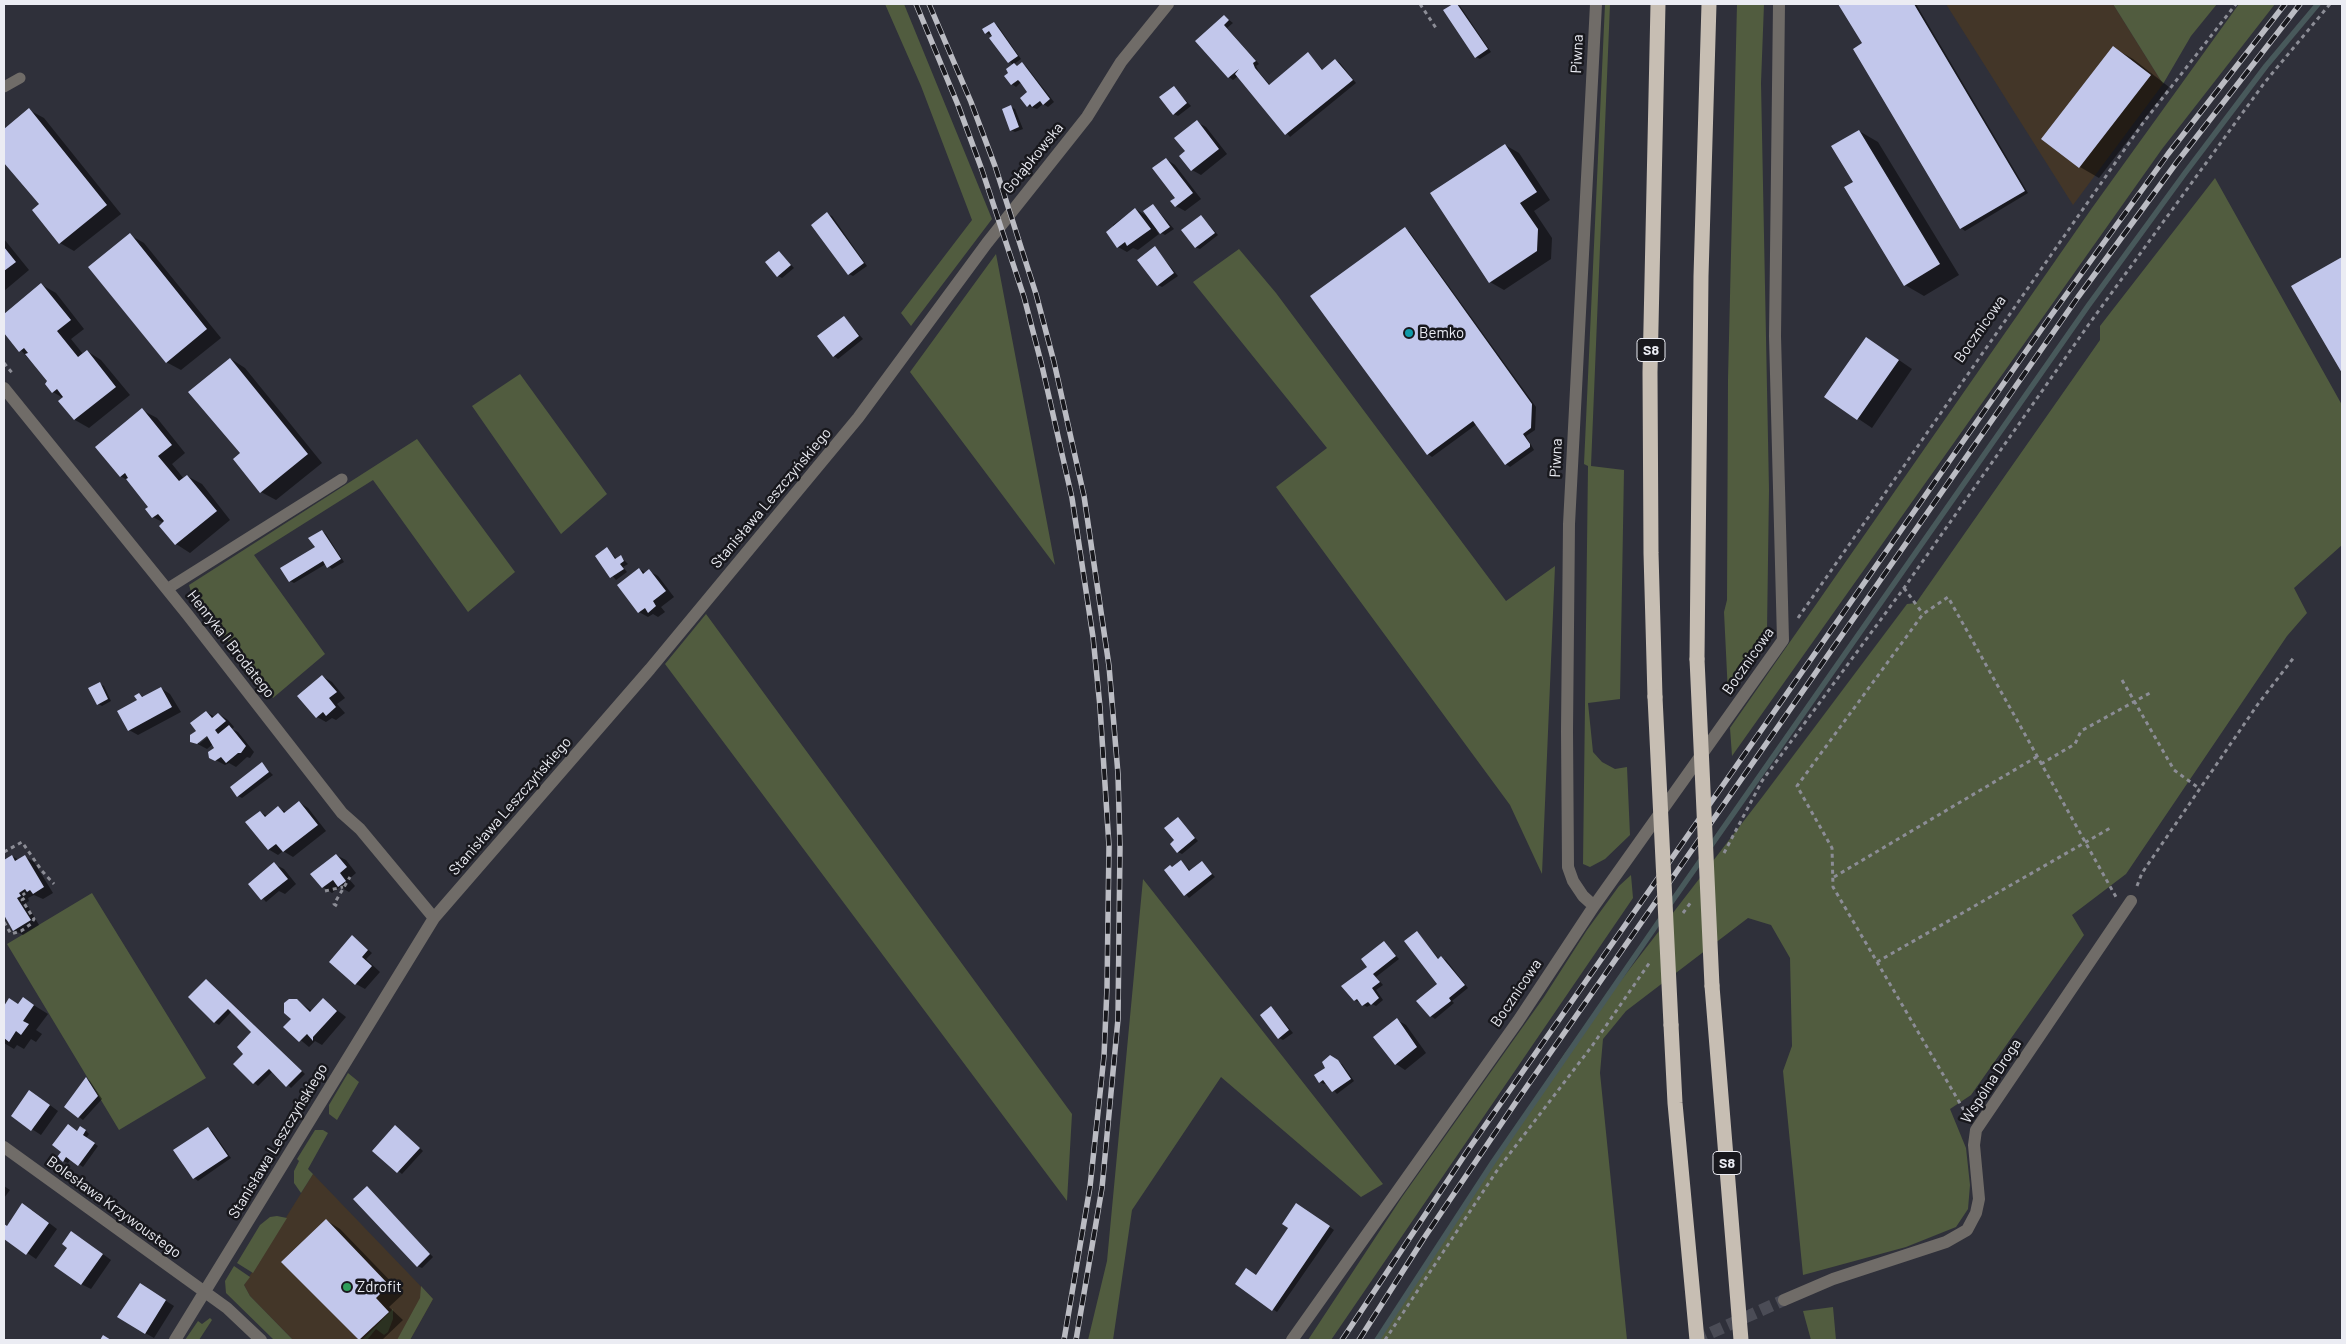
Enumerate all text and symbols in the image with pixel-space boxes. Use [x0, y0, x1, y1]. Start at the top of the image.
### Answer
street label: Piwna [1567, 34, 1587, 74]
street label: Gołąbkowska [999, 119, 1067, 197]
street label: Bocznicowa [1950, 292, 2010, 366]
place label: Bemko [1419, 324, 1464, 342]
marker: Bemko [1403, 327, 1415, 339]
road number: S8 [1637, 338, 1665, 362]
street label: Stanisława Leszczyńskiego [707, 424, 835, 572]
street label: Piwna [1546, 438, 1566, 478]
street label: Henryka I Brodatego [183, 587, 279, 701]
street label: Bocznicowa [1718, 624, 1778, 698]
street label: Stanisława Leszczyńskiego [445, 733, 575, 879]
street label: Bocznicowa [1487, 956, 1545, 1030]
street label: Wspólna Droga [1957, 1035, 2025, 1127]
street label: Stanisława Leszczyńskiego [225, 1060, 331, 1222]
street label: Bolesława Krzywoustego [43, 1152, 185, 1262]
road number: S8 [1713, 1152, 1741, 1174]
place label: Zdrofit [357, 1278, 402, 1296]
marker: Zdrofit [341, 1281, 353, 1293]

